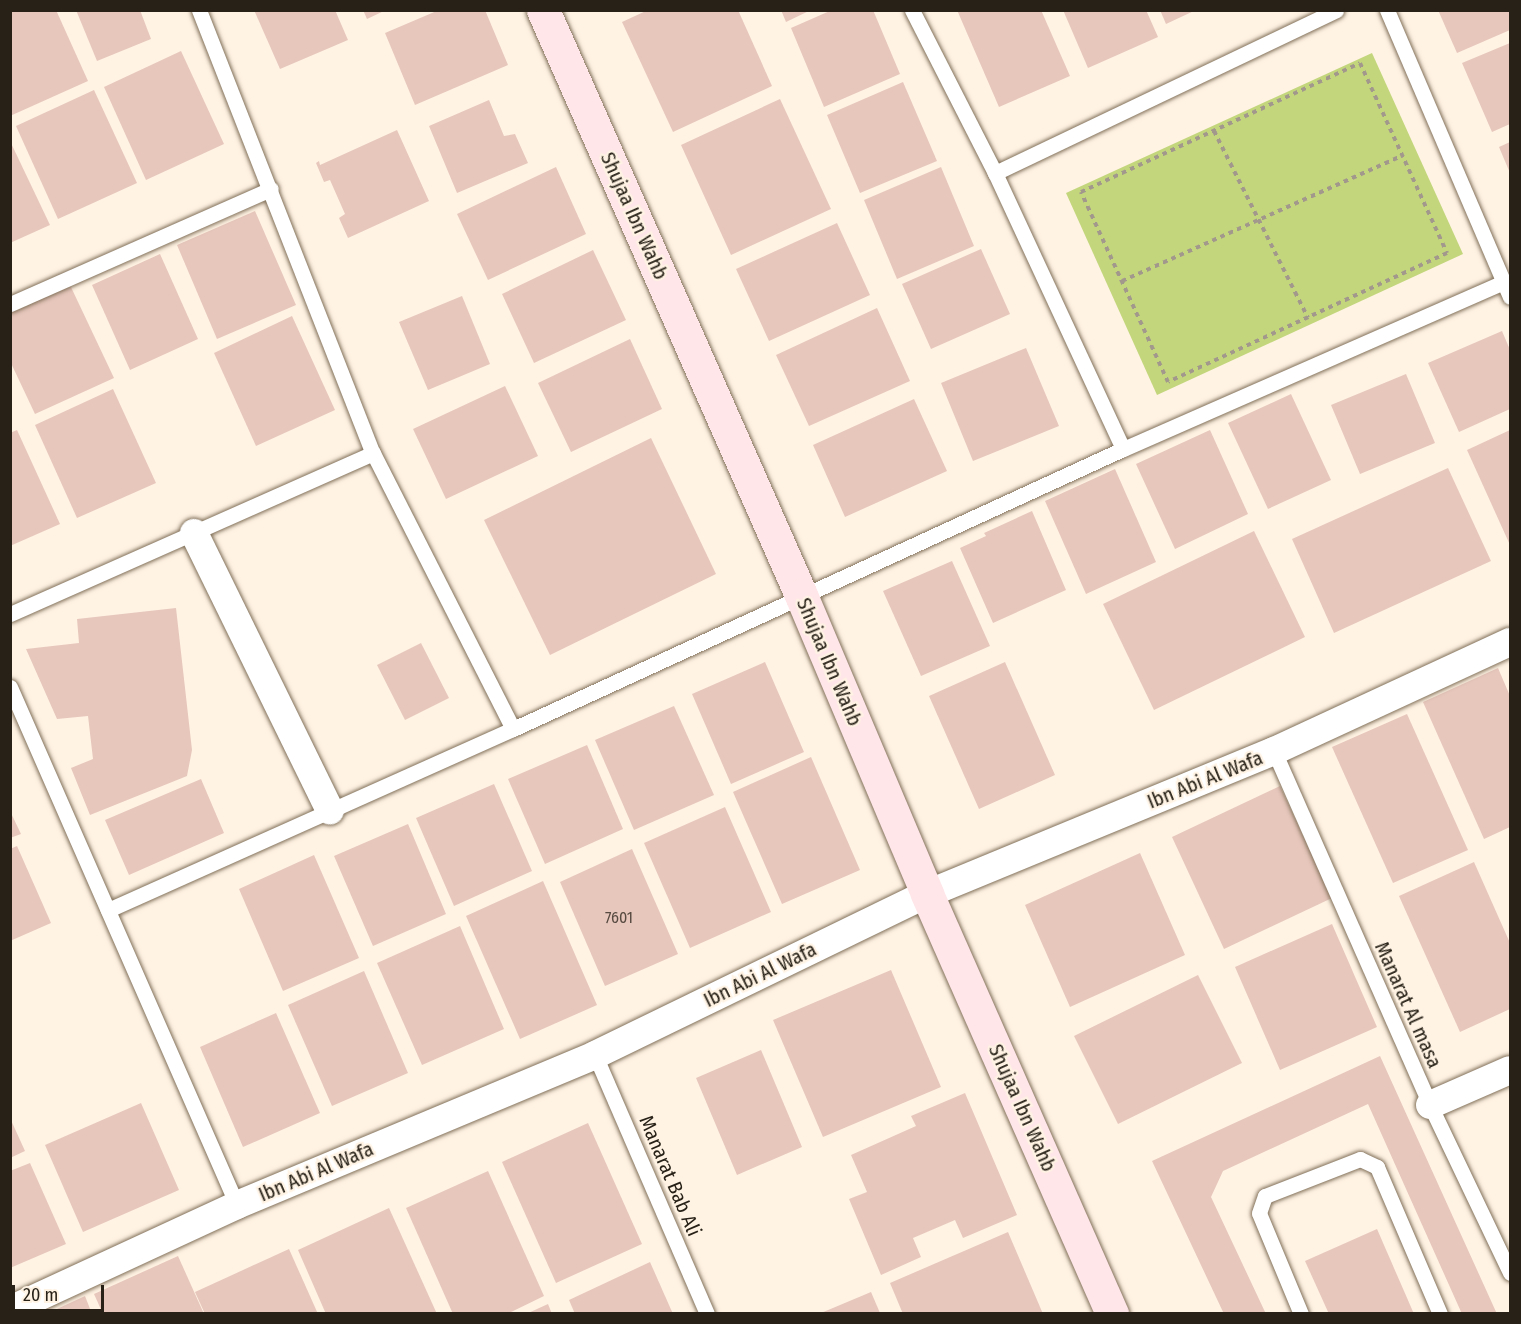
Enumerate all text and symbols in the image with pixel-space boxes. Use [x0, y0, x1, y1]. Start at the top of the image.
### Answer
street label: Shujaa Ibn Wahb [595, 149, 673, 283]
street label: Shujaa Ibn Wahb [791, 594, 867, 730]
street label: Ibn Abi Al Wafa [1144, 746, 1266, 814]
house number: 7601 [605, 908, 633, 928]
street label: Ibn Abi Al Wafa [700, 937, 820, 1013]
street label: Manarat Al masa [1369, 938, 1447, 1072]
street label: Shujaa Ibn Wahb [983, 1041, 1061, 1175]
street label: Manarat Bab Ali [634, 1112, 706, 1240]
street label: Ibn Abi Al Wafa [255, 1137, 377, 1207]
scale bar [15, 1273, 106, 1311]
text: 20 m [23, 1284, 58, 1306]

